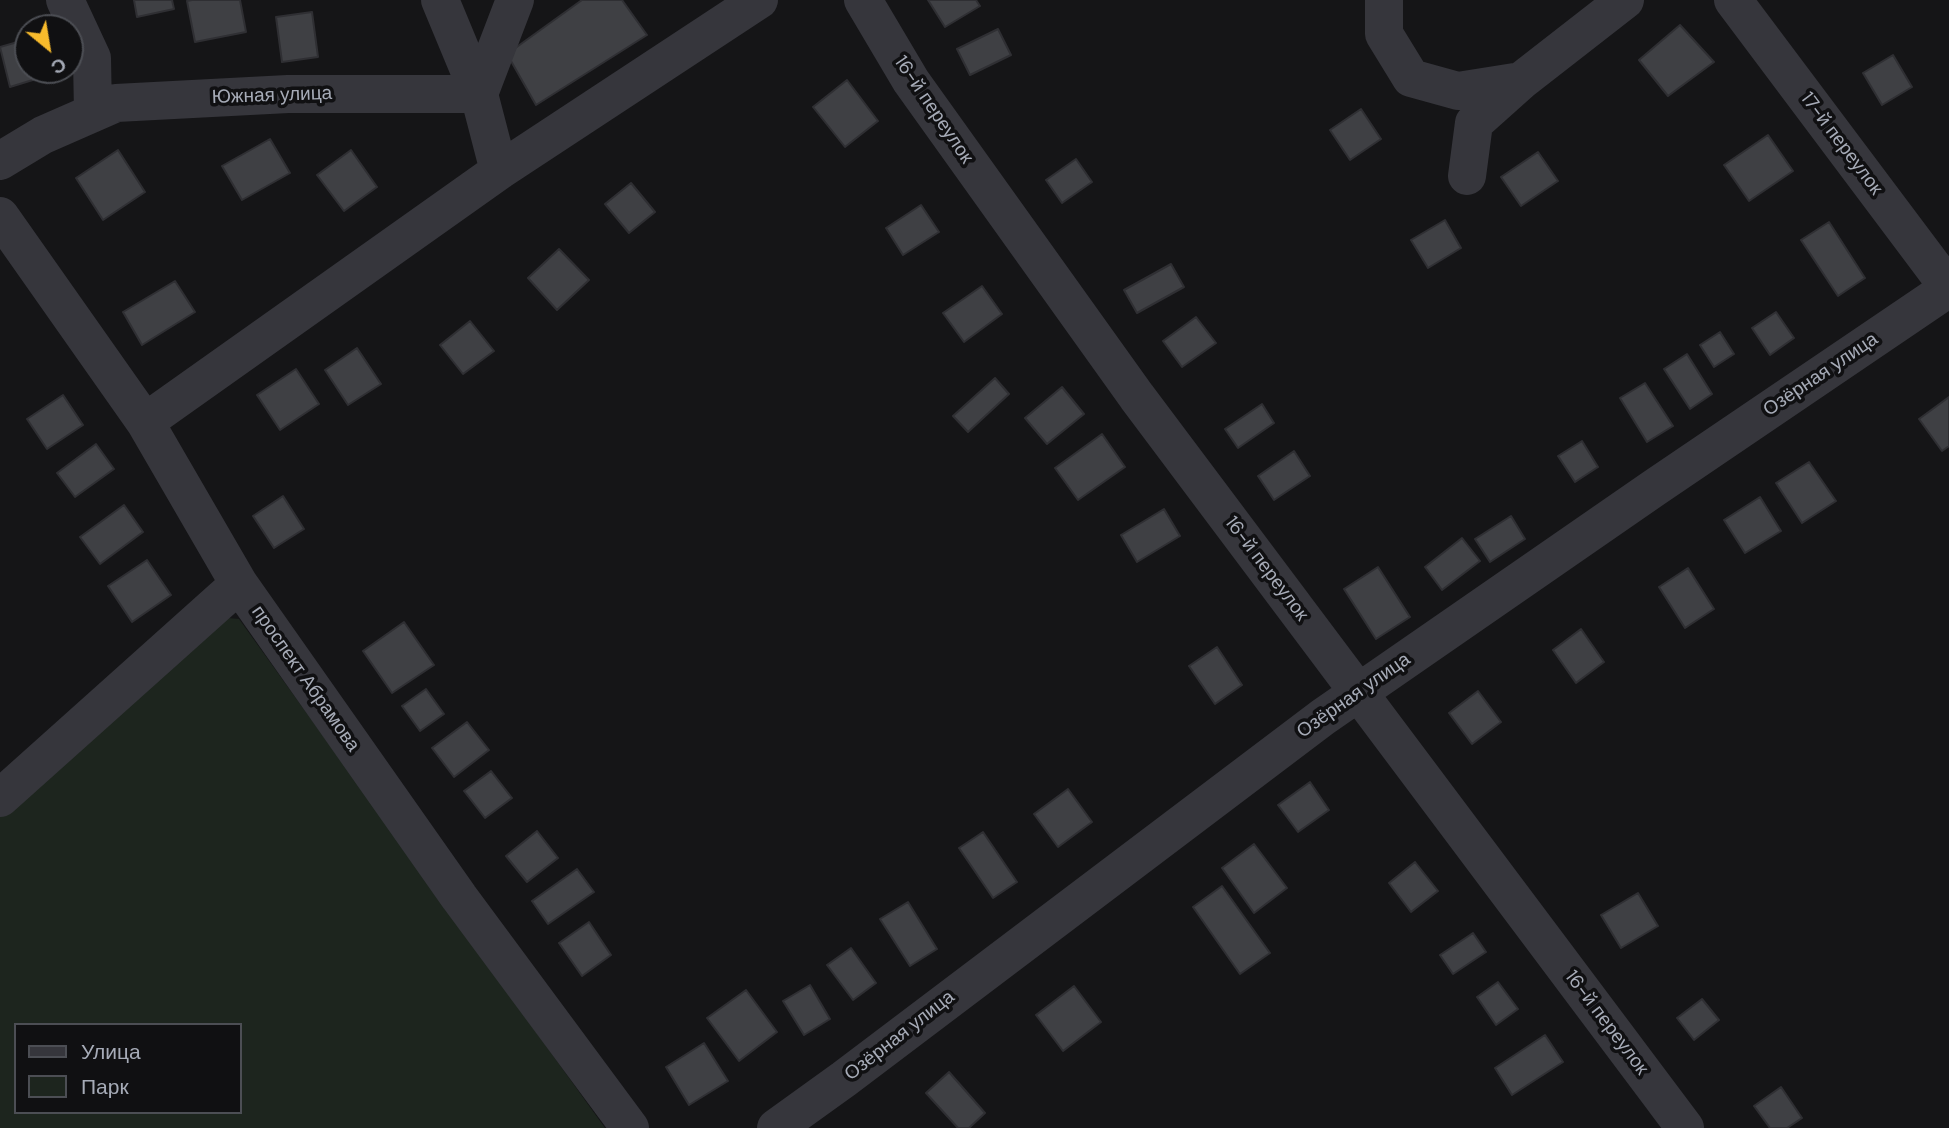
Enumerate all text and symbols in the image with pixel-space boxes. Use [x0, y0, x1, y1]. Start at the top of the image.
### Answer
north arrow [14, 14, 84, 84]
text: С [47, 52, 71, 80]
street label: 16-й переулок [889, 52, 977, 168]
street label: Южная улица [211, 83, 333, 109]
street label: 17-й переулок [1795, 88, 1887, 200]
street label: Озёрная улица [1759, 328, 1883, 422]
street label: 16-й переулок [1219, 512, 1313, 626]
street label: проспект Абрамова [246, 602, 364, 756]
street label: Озёрная улица [1293, 648, 1415, 744]
street label: 16-й переулок [1559, 966, 1653, 1080]
street label: Озёрная улица [840, 986, 960, 1086]
legend [14, 1023, 242, 1114]
text: Улица [81, 1038, 141, 1066]
text: Парк [81, 1073, 129, 1101]

